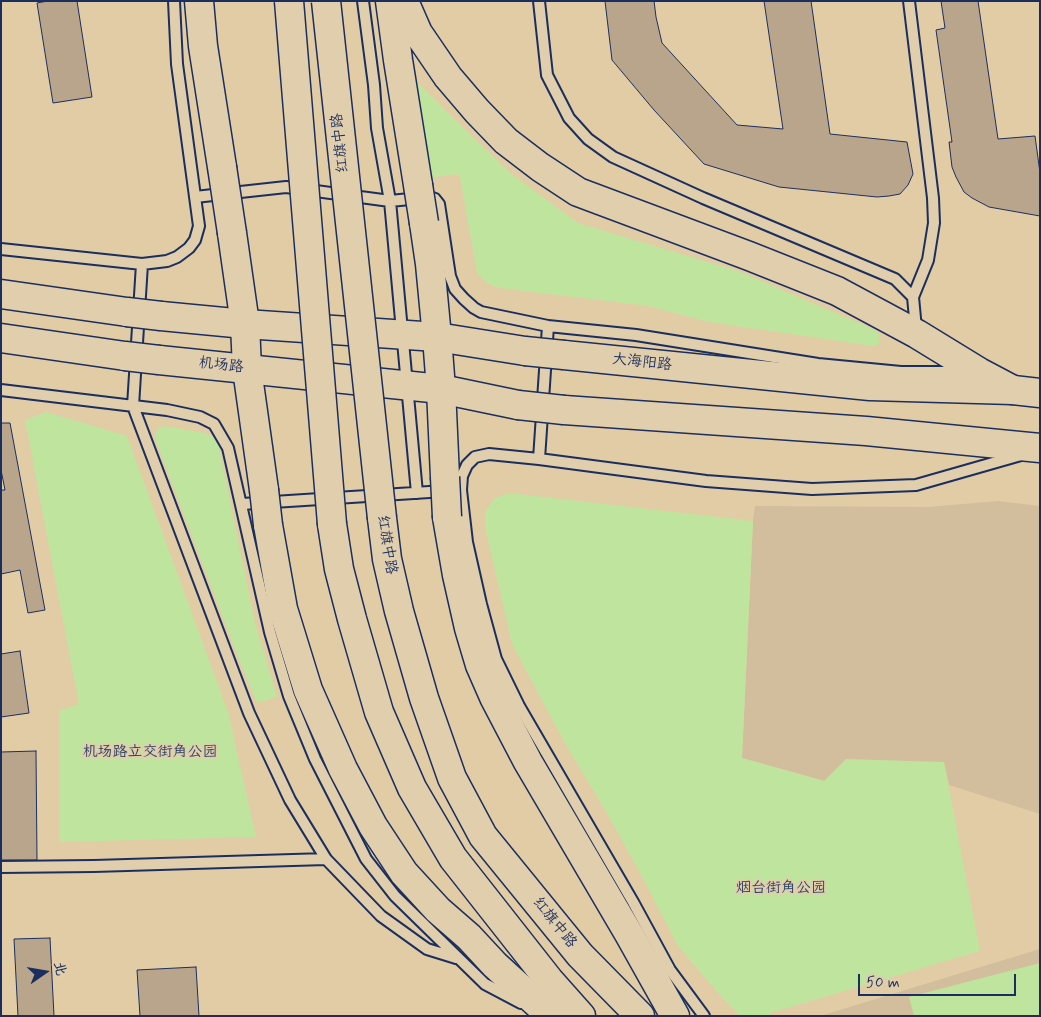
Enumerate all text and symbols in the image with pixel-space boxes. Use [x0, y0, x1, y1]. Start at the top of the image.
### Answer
street label: 红旗中路 [329, 112, 353, 174]
street label: 大海阳路 [611, 351, 673, 375]
street label: 机场路 [198, 355, 244, 377]
street label: 红旗中路 [372, 514, 400, 576]
park label: 机场路立交街角公园 [83, 744, 217, 762]
park label: 烟台街角公园 [736, 880, 826, 898]
street label: 红旗中路 [528, 894, 580, 952]
north arrow [20, 947, 70, 997]
text: 北 [49, 960, 70, 977]
scale bar [861, 964, 1018, 996]
text: 50 m [866, 973, 900, 993]

